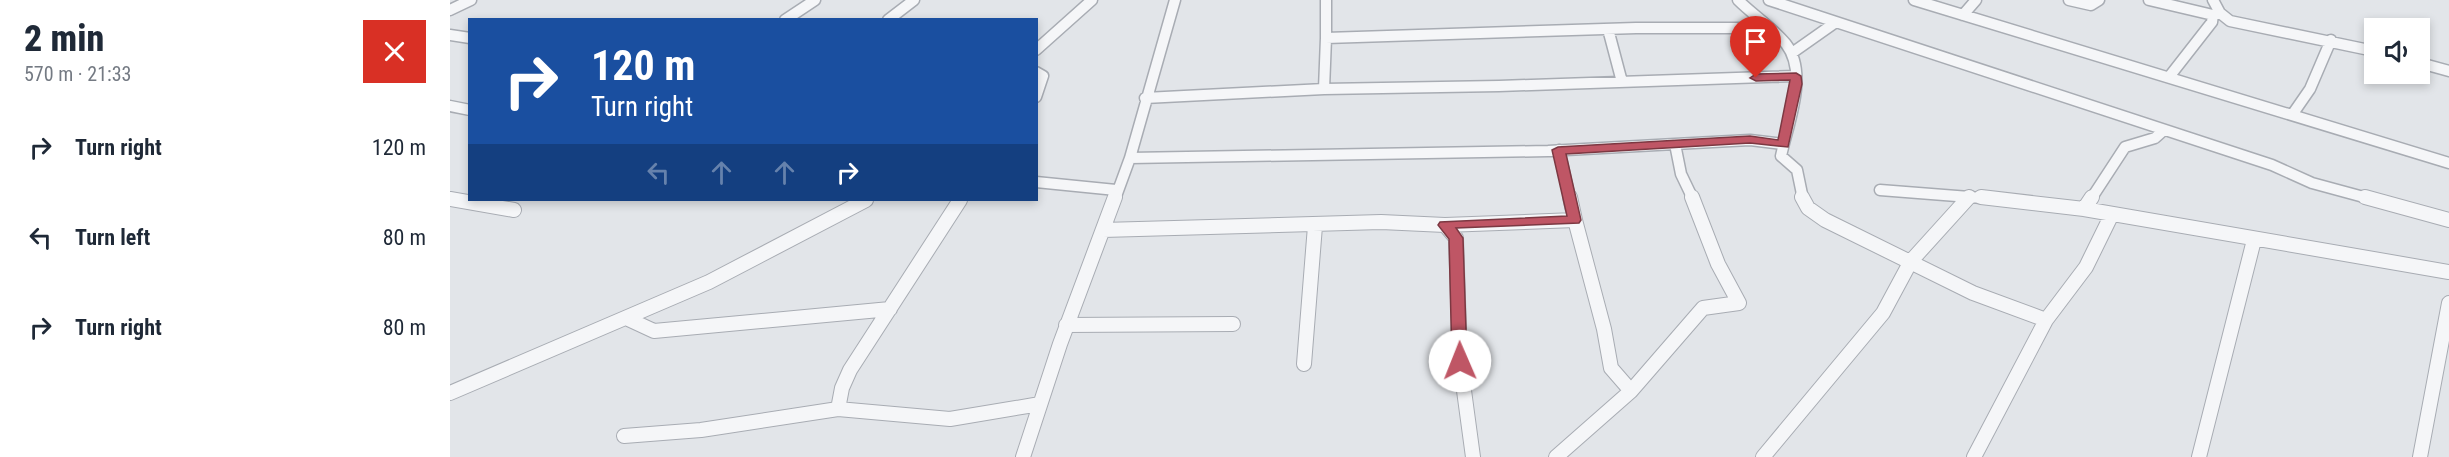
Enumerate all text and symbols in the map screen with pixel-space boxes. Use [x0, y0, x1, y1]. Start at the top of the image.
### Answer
pin [1730, 16, 1781, 78]
text: 2 min [24, 18, 104, 60]
map controls [2364, 18, 2430, 84]
button: sound [2364, 18, 2430, 84]
button: close [363, 20, 426, 83]
icon: arrive [1739, 25, 1772, 58]
text: 120 m [591, 41, 696, 90]
icon: right [492, 42, 570, 120]
text: 570 m · 21:33 [24, 62, 131, 86]
text: Turn right [591, 91, 693, 123]
icon: right [24, 131, 57, 164]
text: Turn right [75, 135, 162, 160]
text: 120 m [372, 135, 426, 160]
icon: left [642, 156, 675, 189]
icon: ahead [705, 156, 738, 189]
icon: ahead [768, 156, 801, 189]
icon: right [831, 156, 864, 189]
icon: left [24, 221, 57, 254]
text: Turn left [75, 225, 150, 250]
text: 80 m [383, 225, 426, 250]
icon: right [24, 311, 57, 344]
text: Turn right [75, 315, 162, 340]
text: 80 m [383, 315, 426, 340]
position arrow [1428, 329, 1492, 393]

